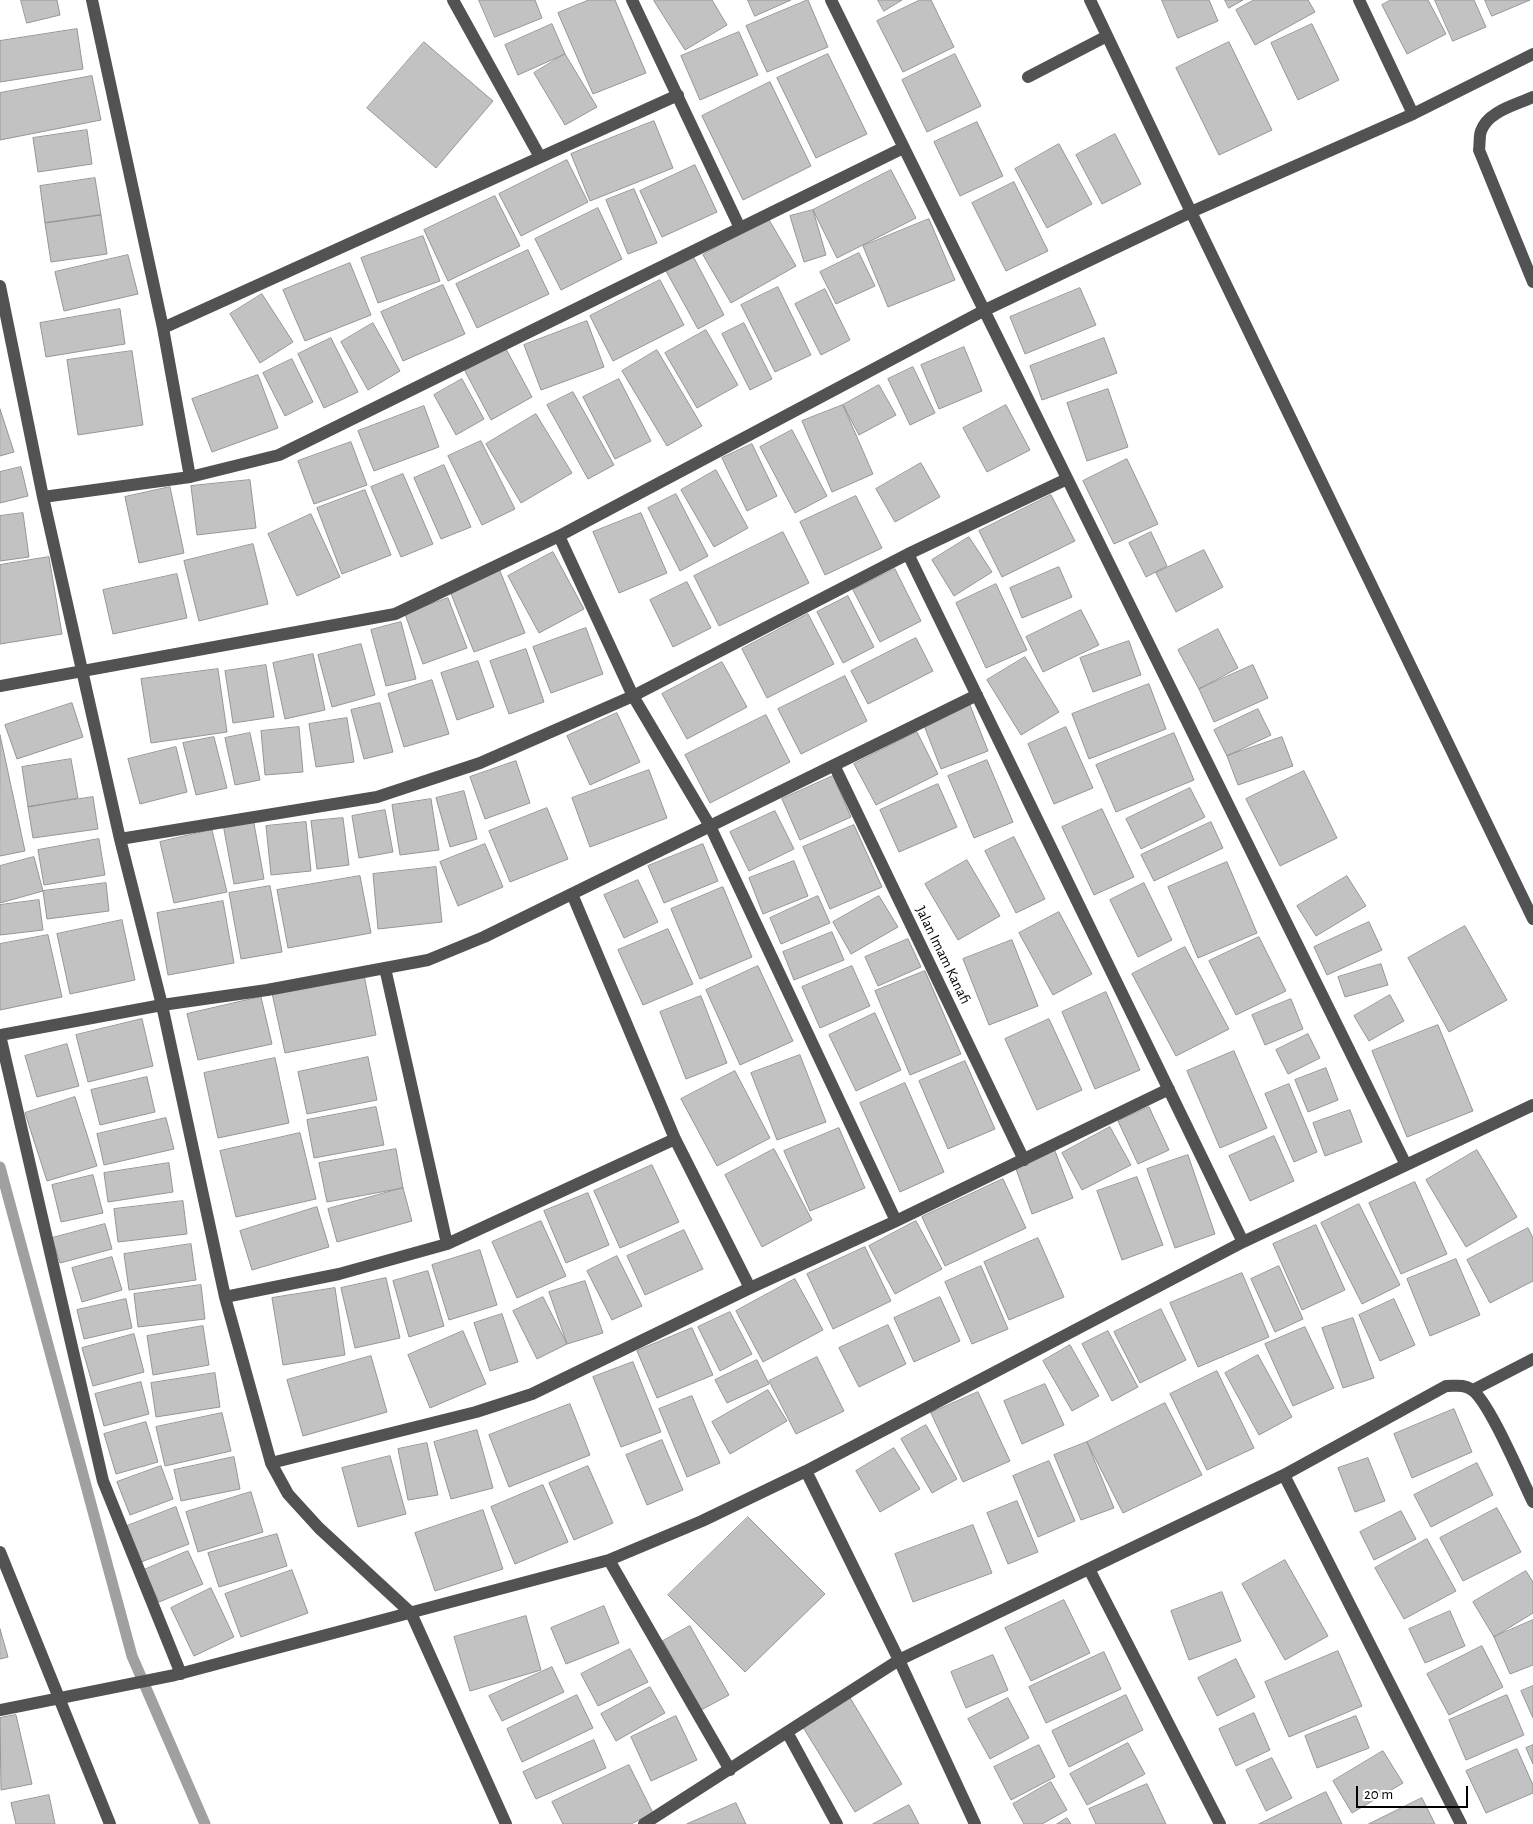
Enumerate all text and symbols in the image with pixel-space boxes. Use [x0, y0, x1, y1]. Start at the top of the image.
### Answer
street label: Jalan Imam Kanafi [912, 903, 974, 1007]
scale bar [1358, 1776, 1470, 1808]
text: 20 m [1364, 1787, 1393, 1802]

